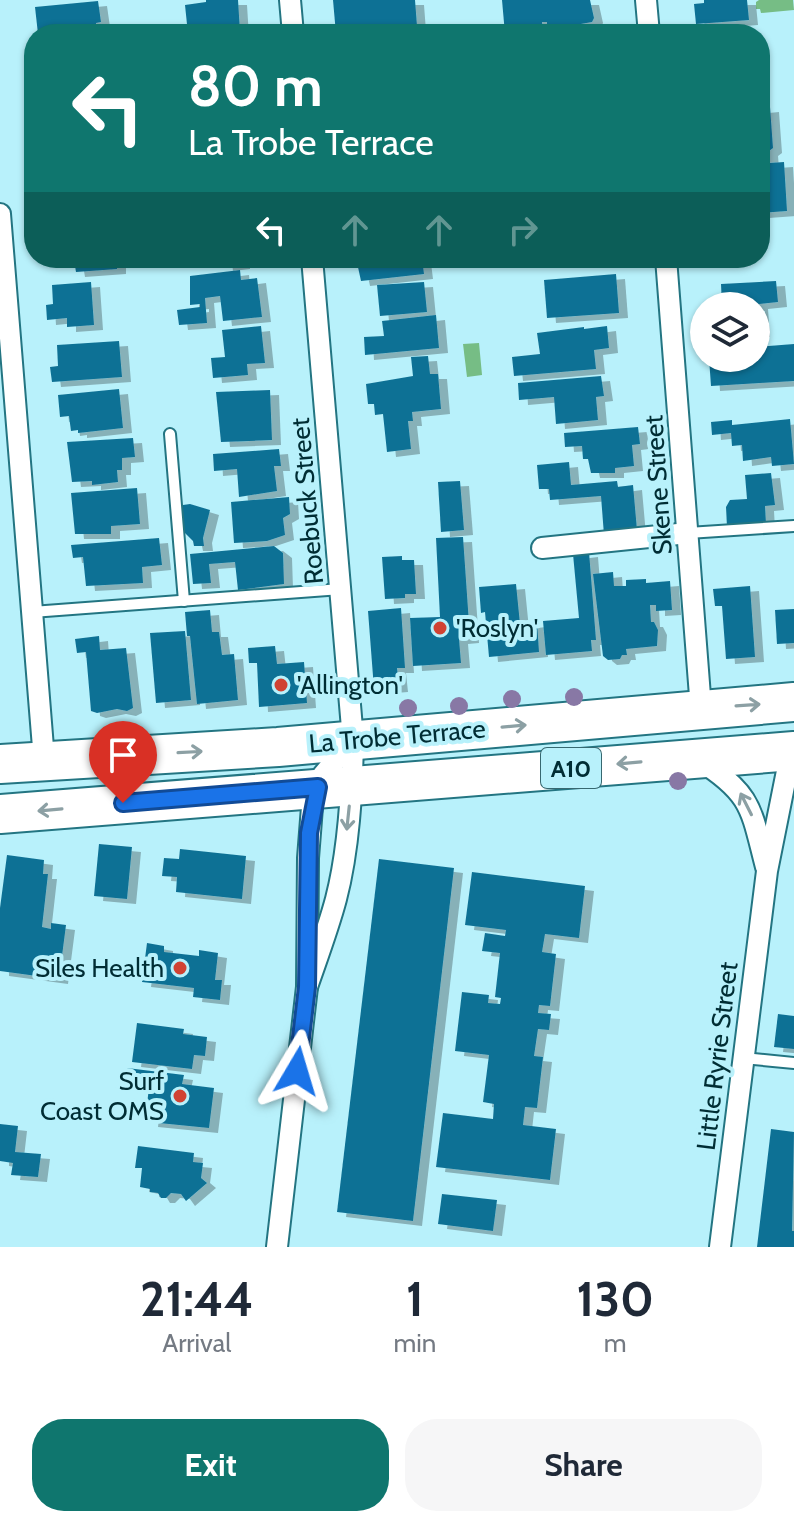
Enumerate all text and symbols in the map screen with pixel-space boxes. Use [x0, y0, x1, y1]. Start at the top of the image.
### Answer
text: 80 m [188, 52, 323, 120]
icon: left [56, 56, 160, 160]
text: La Trobe Terrace [188, 120, 434, 164]
icon: left [249, 208, 293, 252]
icon: ahead [333, 208, 377, 252]
icon: ahead [417, 208, 461, 252]
icon: right [501, 208, 545, 252]
map controls [690, 292, 770, 372]
button: layers [690, 292, 770, 372]
street label: Skene Street [637, 414, 679, 556]
street label: Roebuck Street [284, 416, 330, 586]
place label: 'Roslyn' [456, 612, 538, 644]
marker: 'Roslyn' [431, 619, 449, 637]
place label: 'Allington' [297, 669, 403, 701]
marker: 'Allington' [272, 676, 290, 694]
one-way arrow [734, 697, 761, 712]
street label: La Trobe Terrace [307, 712, 487, 760]
one-way arrow [500, 718, 527, 733]
pin [89, 721, 157, 803]
icon: arrive [101, 733, 145, 777]
one-way arrow [176, 744, 203, 759]
road number: A10 [541, 748, 601, 788]
one-way arrow [616, 756, 643, 771]
one-way arrow [738, 793, 753, 817]
one-way arrow [37, 802, 64, 817]
one-way arrow [340, 804, 355, 831]
place label: Siles Health [35, 952, 164, 984]
marker: Siles Health [171, 959, 189, 977]
street label: Little Ryrie Street [690, 960, 744, 1152]
position arrow [255, 1029, 339, 1113]
place label: Surf Coast OMS [40, 1065, 164, 1127]
marker: Surf Coast OMS [171, 1087, 189, 1105]
text: 21:44 [140, 1270, 253, 1328]
text: 1 [406, 1270, 424, 1328]
text: 130 [576, 1270, 654, 1328]
text: Arrival [162, 1327, 231, 1359]
text: min [394, 1327, 436, 1359]
text: m [604, 1327, 627, 1359]
button: Exit [32, 1419, 389, 1511]
button: Share [405, 1419, 762, 1511]

